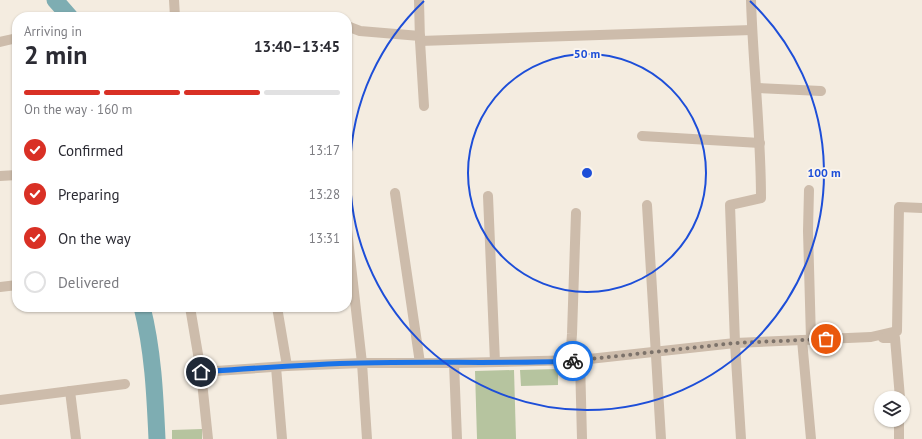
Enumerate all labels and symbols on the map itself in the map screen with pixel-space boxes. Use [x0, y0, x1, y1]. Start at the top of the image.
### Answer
text: 50 m [574, 46, 600, 61]
text: 100 m [807, 165, 841, 180]
centre of rings [580, 166, 594, 180]
pin [809, 322, 843, 356]
courier [553, 341, 593, 381]
pin [184, 355, 218, 389]

